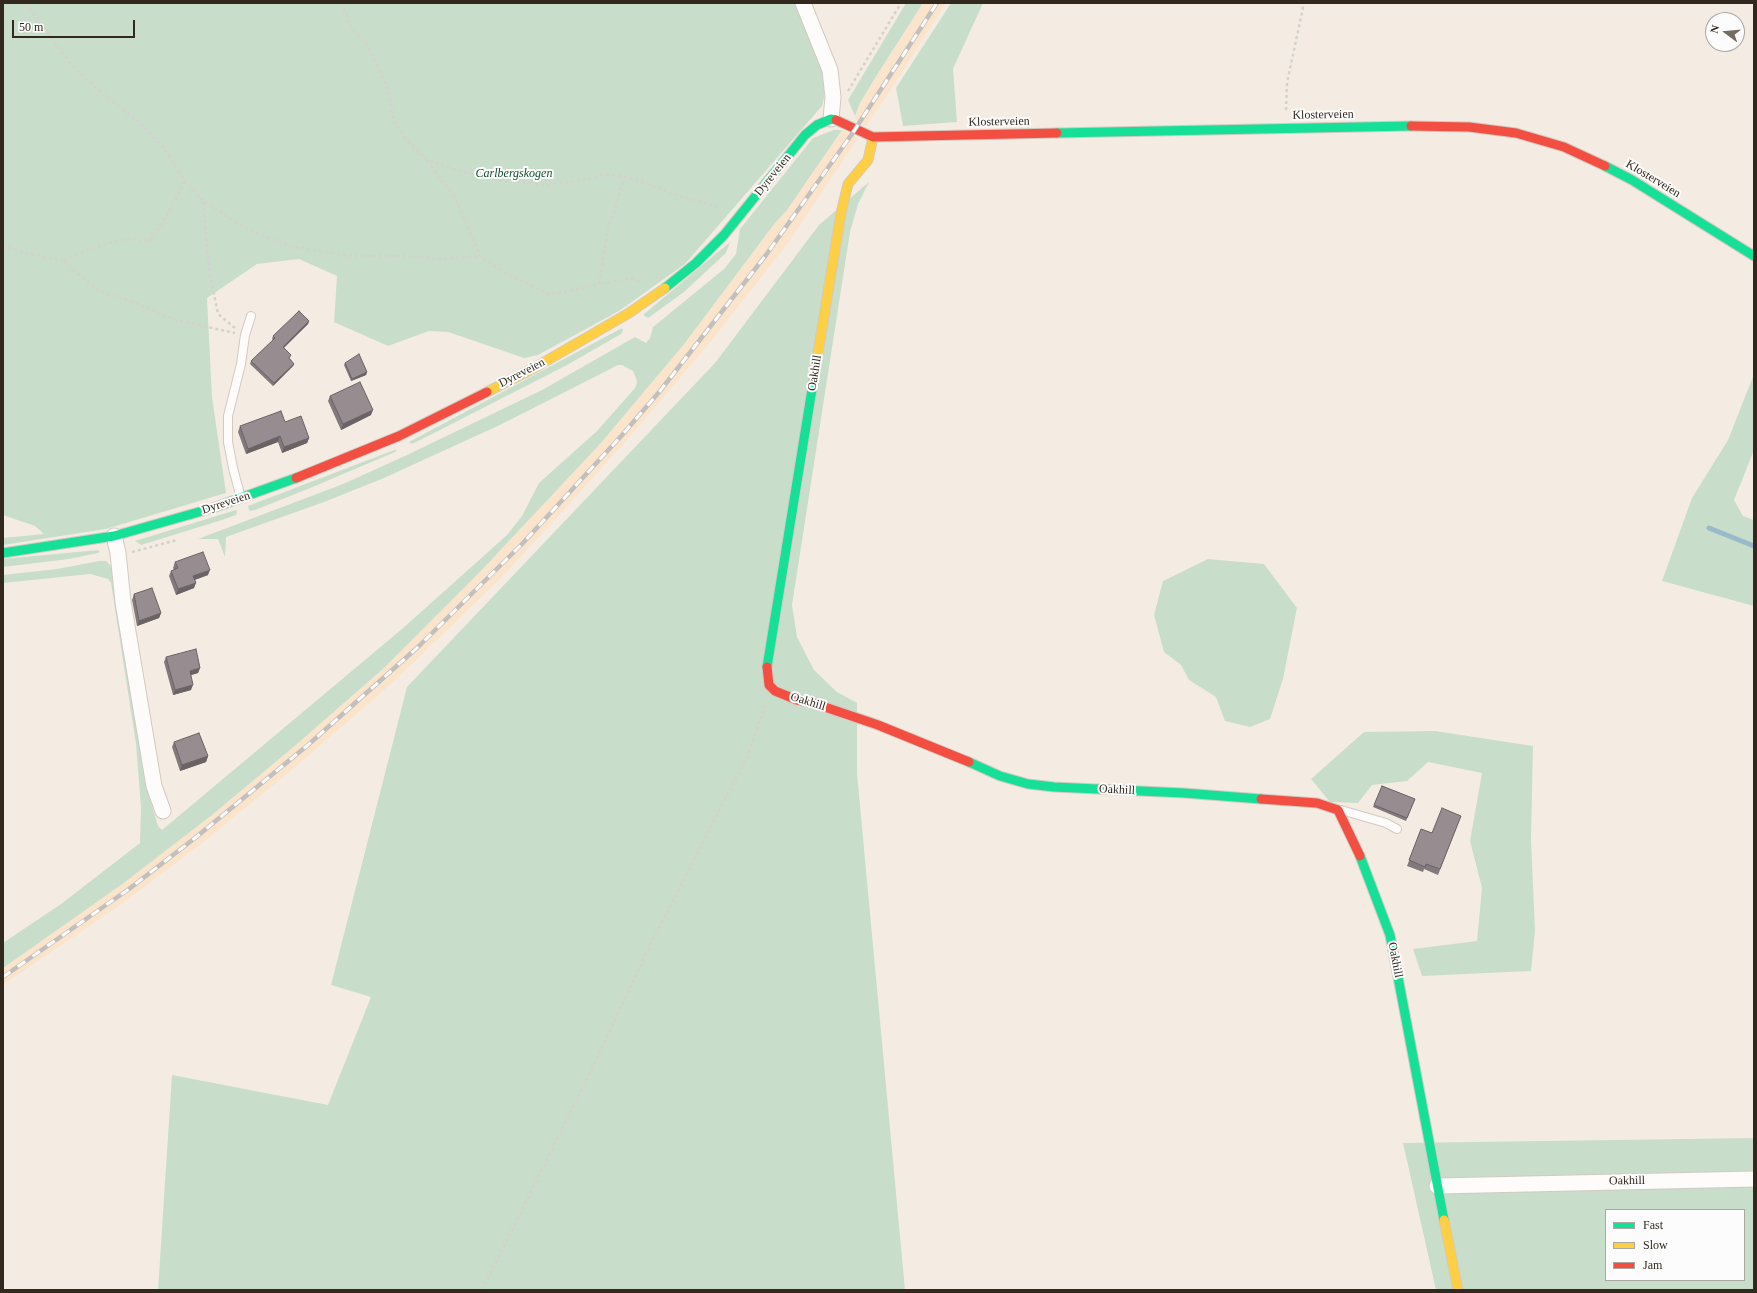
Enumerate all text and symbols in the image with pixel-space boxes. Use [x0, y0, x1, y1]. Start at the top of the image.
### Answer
scale bar [14, 12, 137, 38]
north arrow [1705, 12, 1745, 52]
text: 50 m [19, 20, 43, 34]
text: N [1708, 23, 1721, 34]
street label: Klosterveien [1292, 107, 1354, 123]
street label: Klosterveien [968, 114, 1030, 130]
street label: Dyreveien [752, 151, 794, 199]
street label: Klosterveien [1623, 157, 1683, 201]
park label: Carlbergskogen [476, 167, 552, 181]
street label: Oakhill [805, 354, 825, 392]
street label: Dyreveien [496, 355, 548, 391]
street label: Dyreveien [200, 488, 252, 518]
street label: Oakhill [789, 690, 827, 714]
street label: Oakhill [1099, 782, 1135, 798]
street label: Oakhill [1384, 941, 1406, 979]
street label: Oakhill [1609, 1173, 1645, 1189]
legend [1605, 1209, 1745, 1281]
text: Fast [1643, 1218, 1663, 1232]
text: Slow [1643, 1238, 1668, 1252]
text: Jam [1643, 1258, 1662, 1272]

